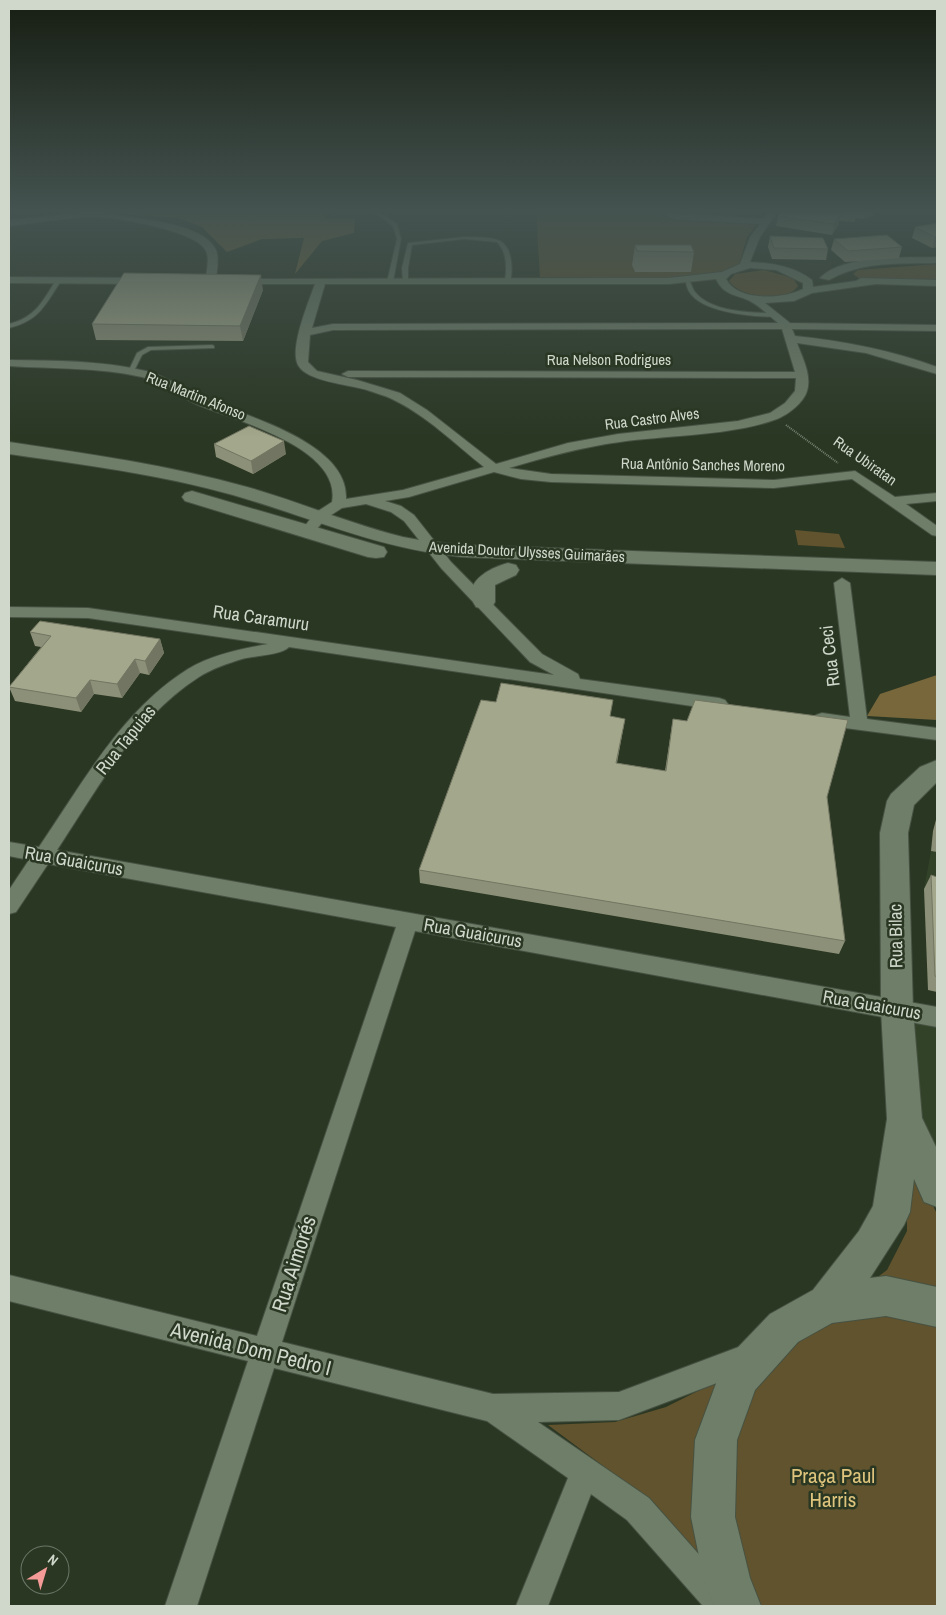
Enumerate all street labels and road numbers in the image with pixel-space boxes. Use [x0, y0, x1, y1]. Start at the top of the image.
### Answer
street label: Rua Nelson Rodrigues [547, 349, 671, 370]
street label: Rua Martim Afonso [143, 366, 249, 425]
street label: Rua Castro Alves [603, 402, 700, 435]
street label: Rua Ubiratan [829, 431, 901, 490]
street label: Rua Antônio Sanches Moreno [621, 453, 785, 476]
street label: Avenida Doutor Ulysses Guimarães [428, 536, 625, 567]
street label: Rua Caramuru [211, 598, 311, 637]
street label: Rua Ceci [813, 624, 846, 688]
street label: Rua Tapuias [90, 700, 161, 780]
street label: Rua Guaicurus [23, 840, 125, 881]
street label: Rua Bilac [882, 904, 909, 968]
street label: Rua Guaicurus [422, 912, 524, 953]
street label: Rua Guaicurus [821, 984, 923, 1025]
street label: Rua Aimorés [264, 1212, 323, 1316]
street label: Avenida Dom Pedro I [167, 1314, 334, 1382]

